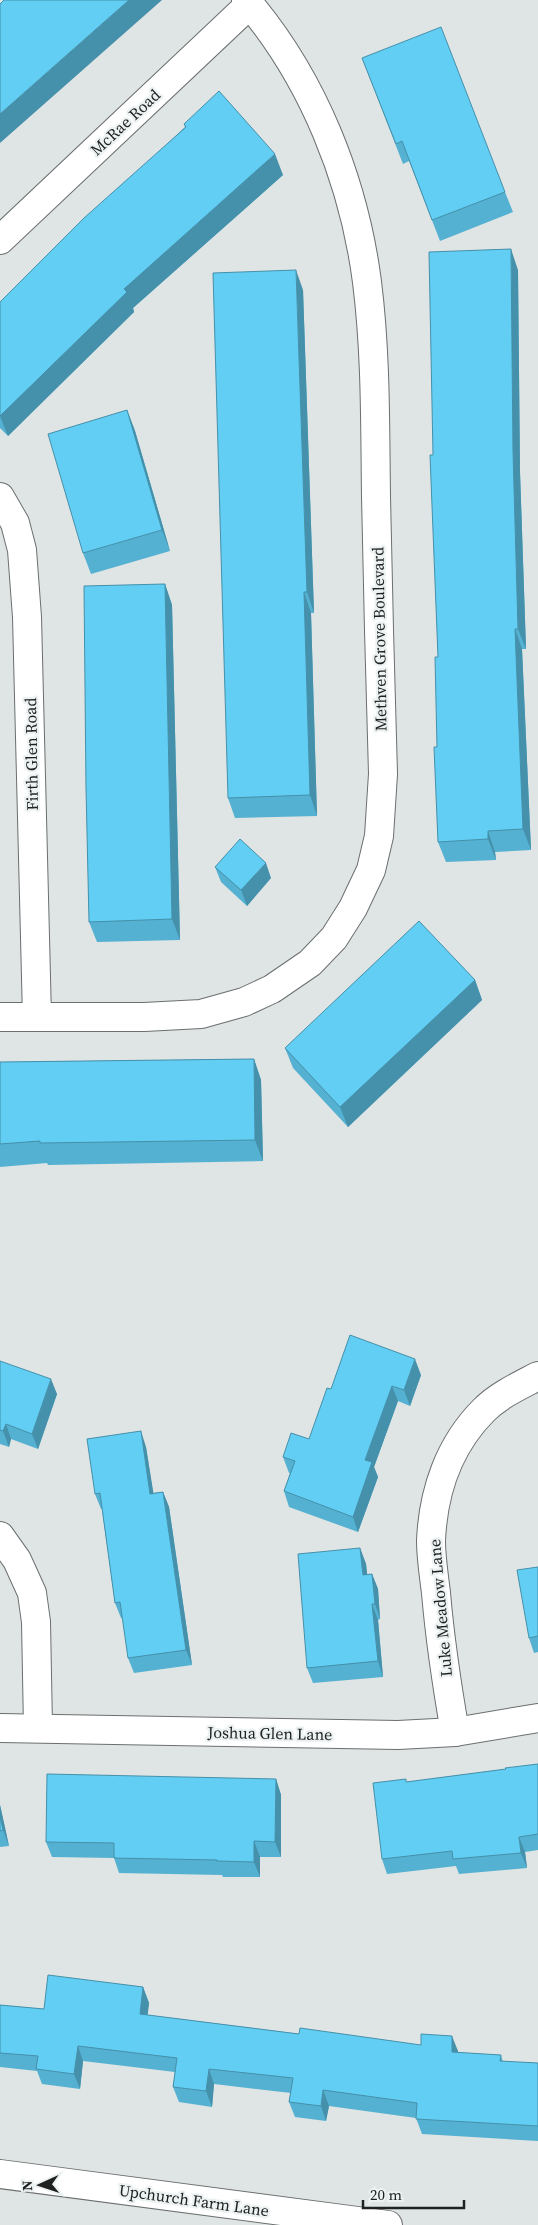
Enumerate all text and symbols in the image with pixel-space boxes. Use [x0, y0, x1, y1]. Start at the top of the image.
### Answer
street label: McRae Road [85, 84, 165, 160]
street label: Methven Grove Boulevard [366, 547, 392, 731]
street label: Firth Glen Road [19, 697, 43, 811]
street label: Luke Meadow Lane [423, 1538, 457, 1678]
street label: Joshua Glen Lane [206, 1721, 333, 1745]
north arrow [15, 2160, 65, 2210]
scale bar [363, 2178, 464, 2210]
street label: Upchurch Farm Lane [117, 2179, 271, 2221]
text: N [17, 2180, 37, 2191]
text: 20 m [370, 2184, 402, 2205]

